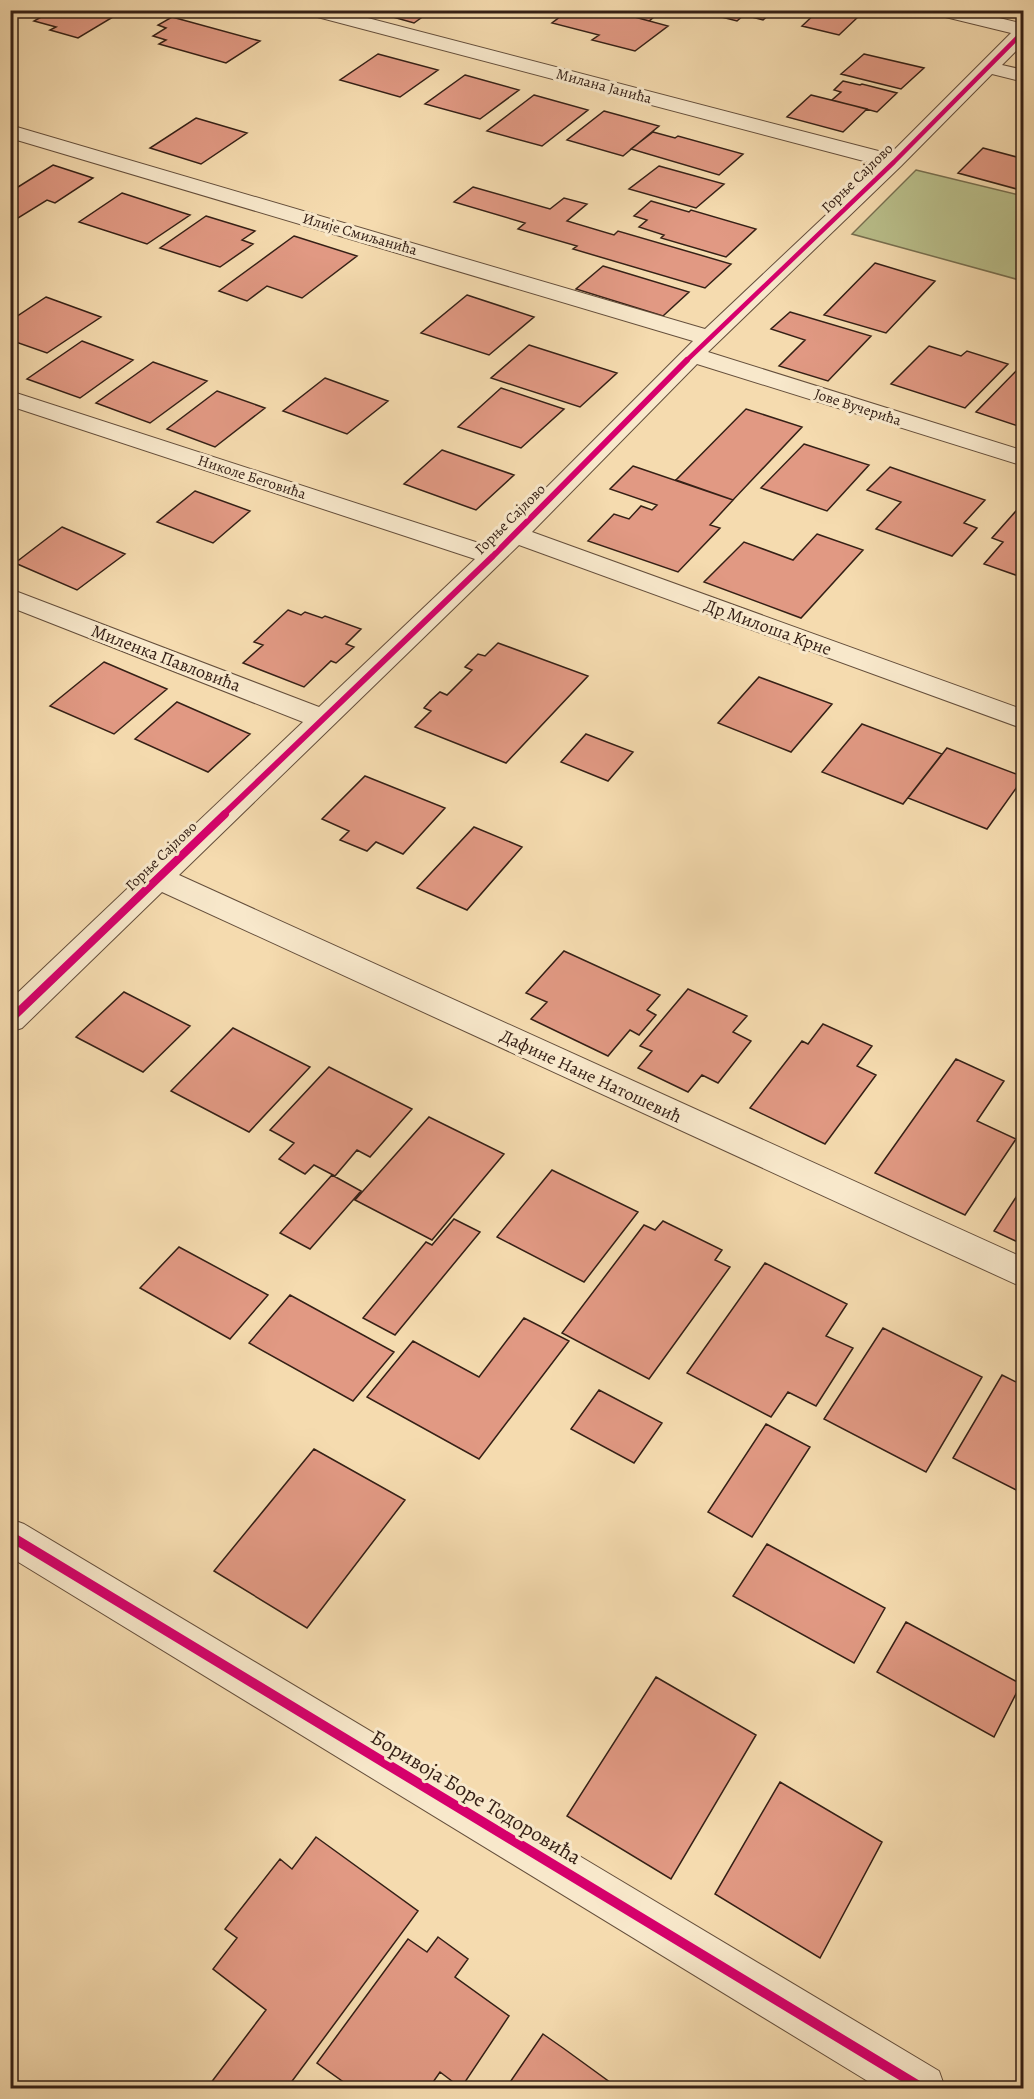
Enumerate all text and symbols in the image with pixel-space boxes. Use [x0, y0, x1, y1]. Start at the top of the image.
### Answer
street label: Милана Јанића [554, 64, 654, 108]
street label: Горње Сајлово [817, 139, 897, 217]
street label: Илије Смиљанића [300, 208, 420, 260]
street label: Јове Вучерића [812, 384, 904, 430]
street label: Николе Беговића [195, 450, 309, 504]
street label: Горње Сајлово [470, 479, 550, 559]
street label: Др Милоша Крне [701, 593, 835, 661]
street label: Миленка Павловића [88, 618, 245, 698]
street label: Горње Сајлово [121, 817, 201, 895]
street label: Дафине Нане Натошевић [496, 1023, 686, 1129]
street label: Боривоја Боре Тодоровића [366, 1723, 587, 1871]

